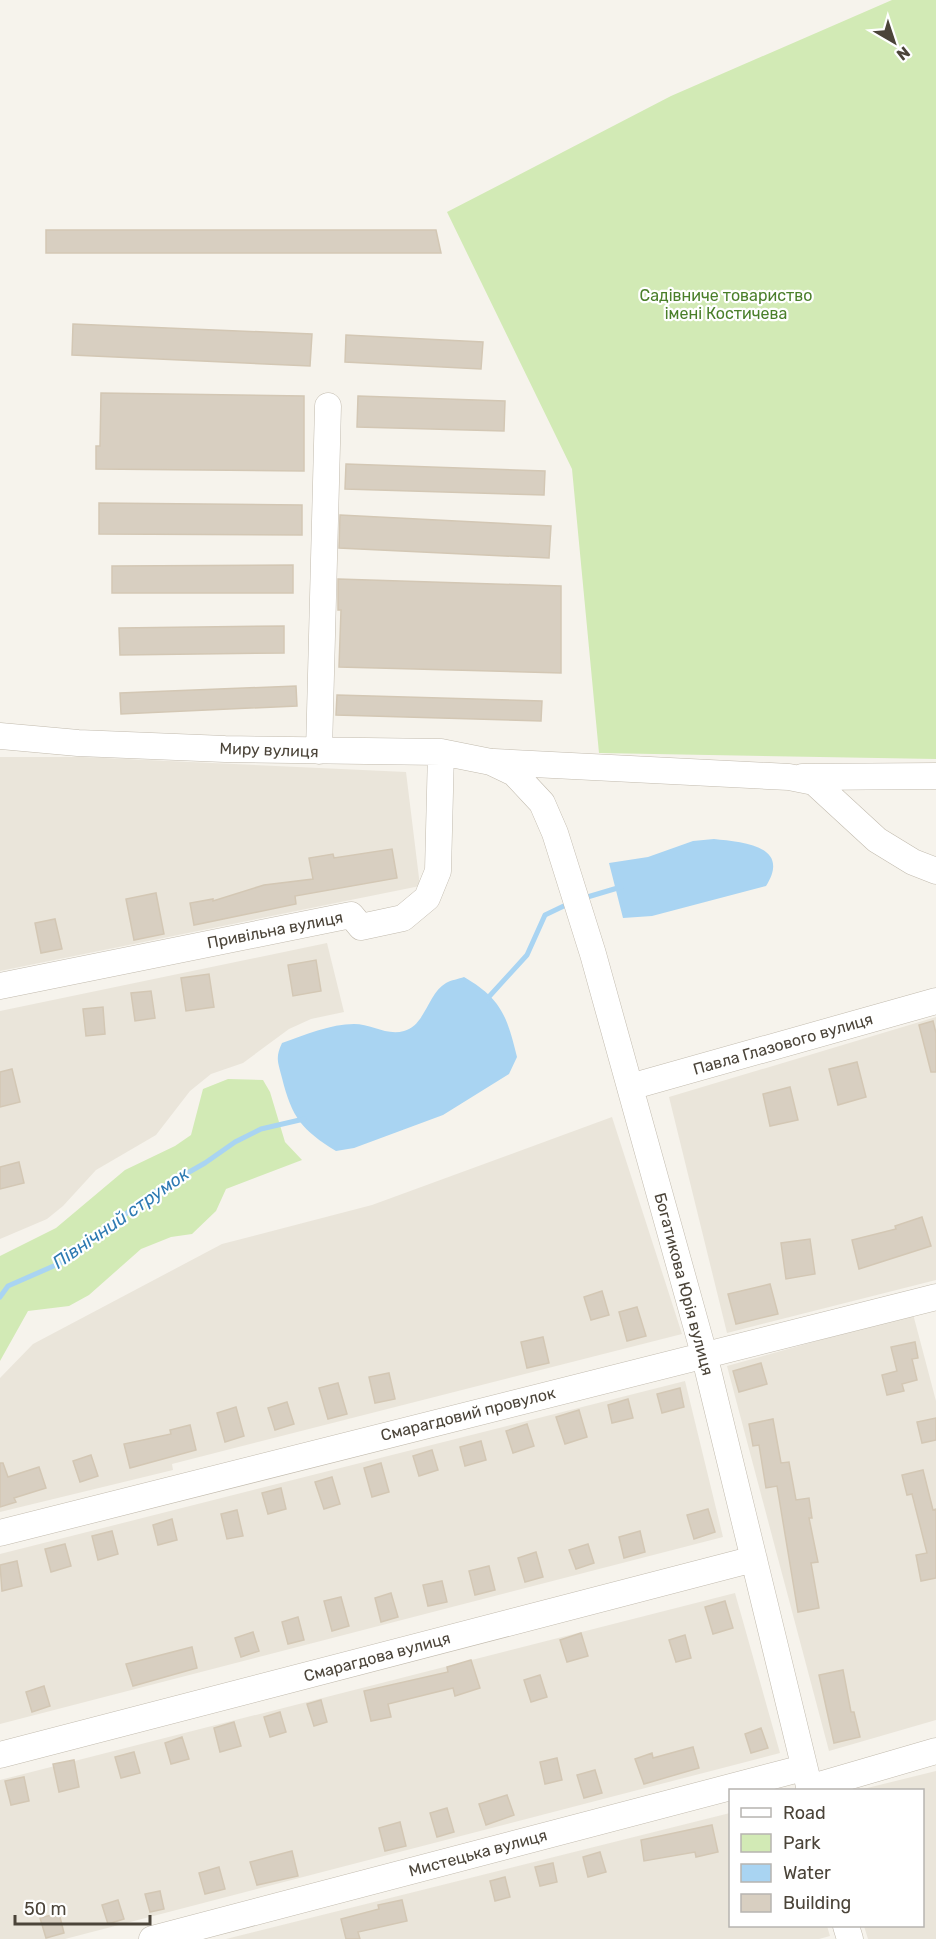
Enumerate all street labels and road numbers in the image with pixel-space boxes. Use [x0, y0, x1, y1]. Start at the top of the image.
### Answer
street label: Миру вулиця [219, 739, 319, 761]
street label: Привільна вулиця [205, 907, 345, 953]
street label: Павла Глазового вулиця [691, 1009, 875, 1079]
street label: Богатикова Юрія вулиця [650, 1191, 718, 1377]
street label: Смарагдовий провулок [379, 1383, 558, 1445]
street label: Смарагдова вулиця [302, 1628, 452, 1686]
street label: Мистецька вулиця [407, 1825, 549, 1881]

